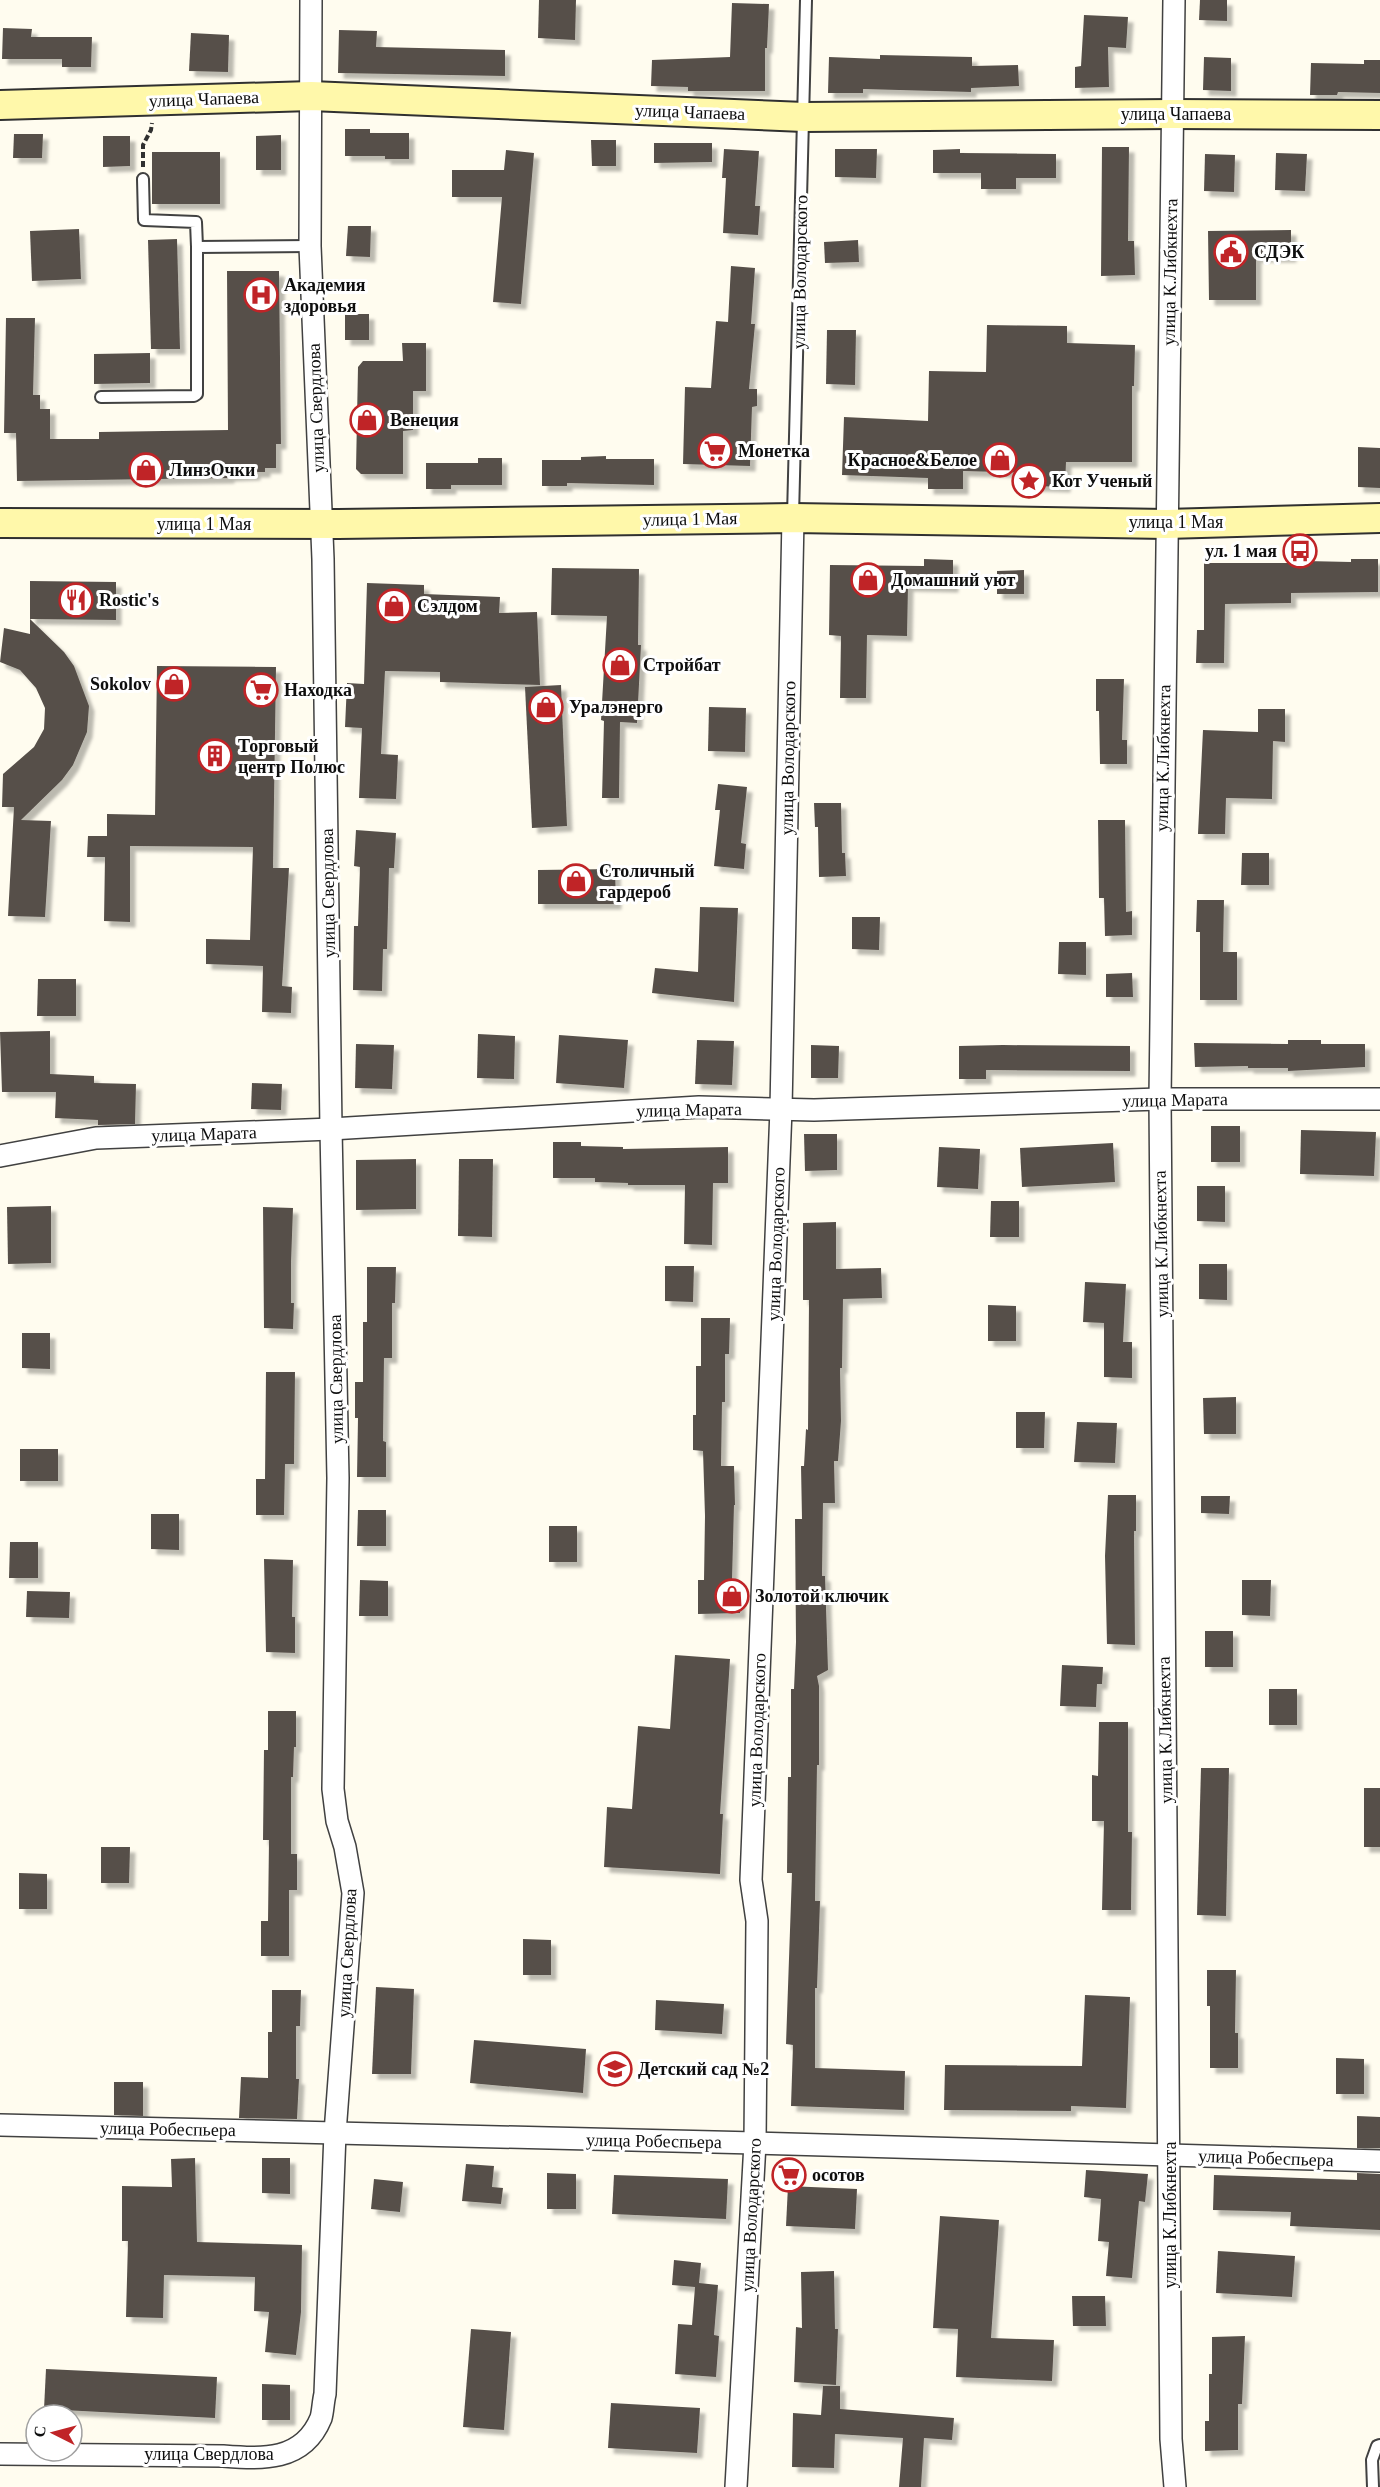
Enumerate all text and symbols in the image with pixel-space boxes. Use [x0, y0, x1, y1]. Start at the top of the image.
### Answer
street label: улица Чапаева [149, 87, 259, 111]
street label: улица Чапаева [635, 100, 745, 124]
street label: улица Чапаева [1121, 104, 1231, 124]
street label: улица Володарского [789, 195, 811, 349]
street label: улица К.Либкнехта [1159, 198, 1181, 346]
public building icon: СДЭК [1213, 234, 1249, 270]
place label: СДЭК [1254, 242, 1304, 262]
place label: Академия здоровья [284, 275, 366, 316]
hospital icon: Академия здоровья [243, 277, 279, 313]
street label: улица Свердлова [304, 343, 328, 473]
shop icon: Венеция [349, 402, 385, 438]
place label: Венеция [390, 410, 459, 430]
supermarket icon: Монетка [697, 433, 733, 469]
place label: Монетка [738, 441, 810, 461]
shop icon: Красное&Белое [982, 442, 1018, 478]
place label: Красное&Белое [848, 450, 977, 470]
shop icon: ЛинзОчки [128, 452, 164, 488]
place label: ЛинзОчки [169, 460, 255, 480]
place icon: Кот Ученый [1011, 463, 1047, 499]
place label: Кот Ученый [1052, 471, 1152, 491]
street label: улица 1 Мая [642, 508, 738, 530]
street label: улица 1 Мая [1129, 512, 1223, 532]
street label: улица 1 Мая [157, 514, 251, 534]
bus stop icon: ул. 1 мая [1282, 533, 1318, 569]
place label: ул. 1 мая [1205, 541, 1277, 561]
shop icon: Домашний уют [850, 562, 886, 598]
place label: Домашний уют [891, 570, 1016, 590]
restaurant icon: Rostic's [58, 582, 94, 618]
shop icon: Сэлдом [376, 588, 412, 624]
place label: Rostic's [99, 590, 159, 610]
place label: Сэлдом [417, 596, 478, 616]
shop icon: Стройбат [602, 647, 638, 683]
place label: Стройбат [643, 655, 721, 675]
shop icon: Sokolov [156, 666, 192, 702]
supermarket icon: Находка [243, 672, 279, 708]
place label: Sokolov [90, 674, 151, 694]
place label: Находка [284, 680, 352, 700]
street label: улица Володарского [777, 681, 799, 835]
street label: улица К.Либкнехта [1152, 684, 1174, 832]
shop icon: Уралэнерго [528, 689, 564, 725]
place label: Уралэнерго [569, 697, 663, 717]
place label: Торговый центр Полюс [238, 736, 345, 777]
building icon: Торговый центр Полюс [197, 738, 233, 774]
street label: улица Свердлова [317, 828, 339, 958]
place label: Столичный гардероб [599, 861, 695, 902]
shop icon: Столичный гардероб [558, 863, 594, 899]
street label: улица Марата [1122, 1089, 1228, 1111]
street label: улица Марата [636, 1099, 742, 1121]
street label: улица Марата [151, 1122, 257, 1146]
street label: улица Володарского [763, 1167, 789, 1321]
street label: улица К.Либкнехта [1150, 1170, 1172, 1318]
street label: улица Свердлова [325, 1314, 347, 1444]
shop icon: Золотой ключик [714, 1578, 750, 1614]
place label: Золотой ключик [755, 1586, 890, 1606]
street label: улица Володарского [744, 1653, 770, 1807]
street label: улица К.Либкнехта [1154, 1656, 1176, 1804]
street label: улица Свердлова [334, 1888, 360, 2018]
school or university icon: Детский сад №2 [597, 2051, 633, 2087]
place label: Детский сад №2 [638, 2059, 769, 2079]
street label: улица Робеспьера [100, 2118, 236, 2140]
street label: улица Робеспьера [586, 2130, 722, 2152]
street label: улица Володарского [737, 2138, 765, 2292]
street label: улица К.Либкнехта [1160, 2141, 1180, 2289]
street label: улица Робеспьера [1198, 2146, 1334, 2170]
supermarket icon: осотов [771, 2157, 807, 2193]
place label: осотов [812, 2165, 865, 2185]
north arrow [24, 2403, 84, 2463]
text: С [31, 2425, 49, 2438]
street label: улица Свердлова [144, 2444, 274, 2464]

